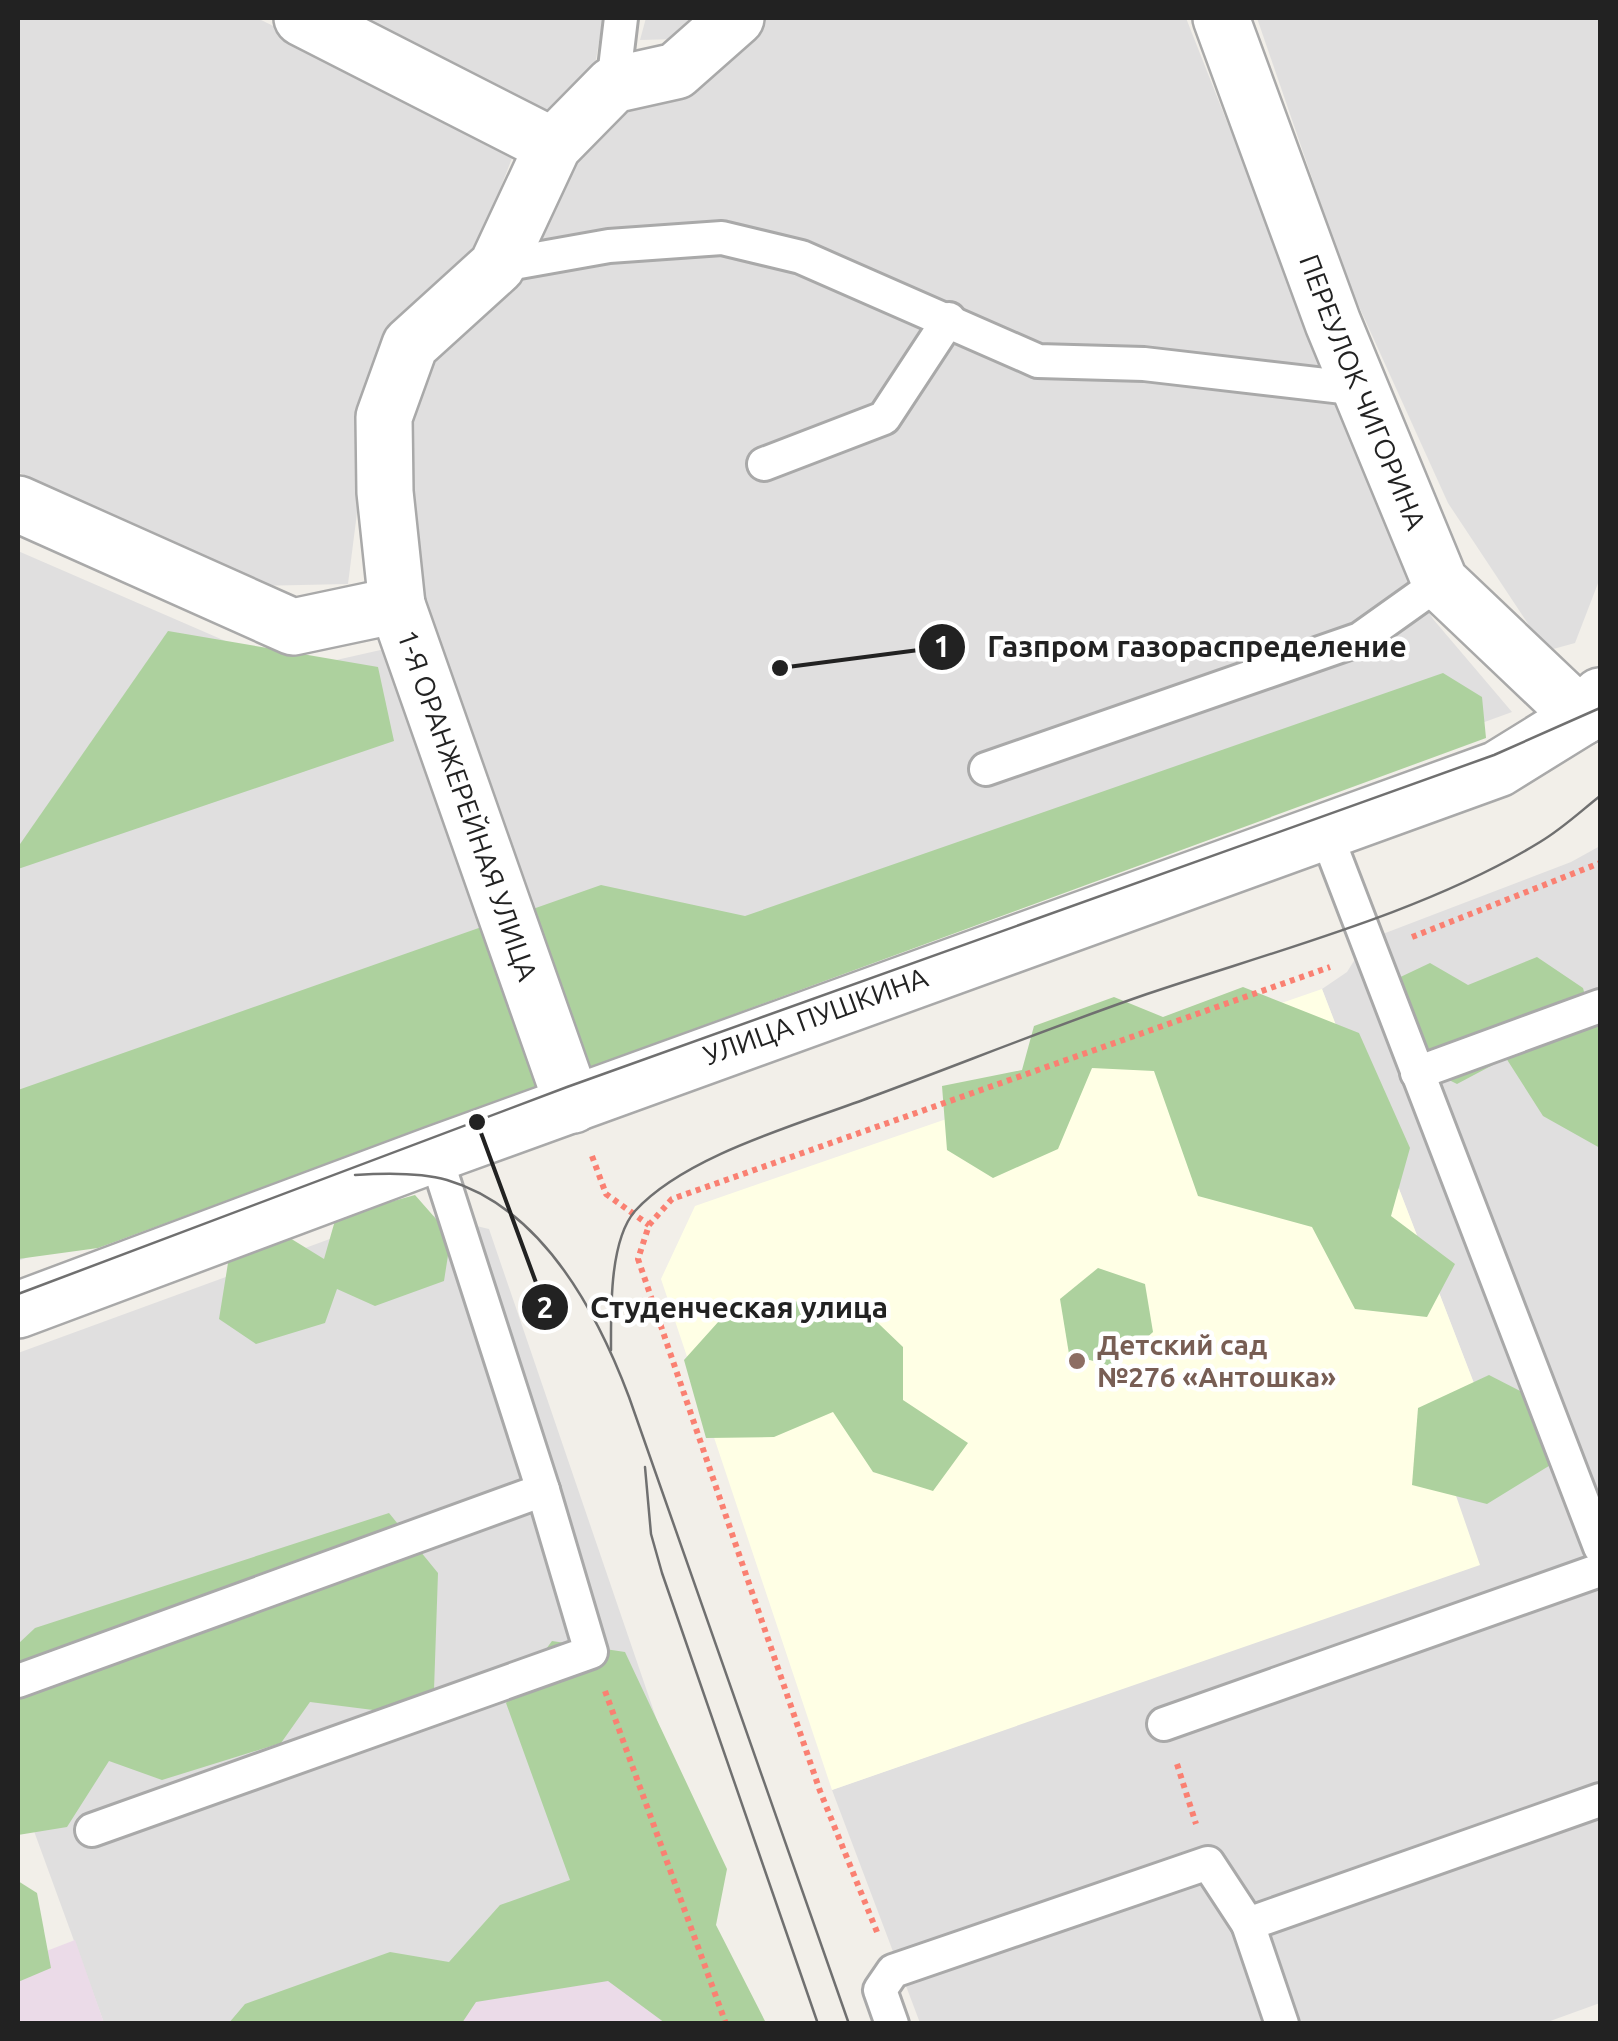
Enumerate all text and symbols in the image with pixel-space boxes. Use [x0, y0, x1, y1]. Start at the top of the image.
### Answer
street label: ПЕРЕУЛОК ЧИГОРИНА [1294, 250, 1433, 534]
callout: Газпром газораспределение [917, 617, 1427, 677]
street label: 1-Я ОРАНЖЕРЕЙНАЯ УЛИЦА [392, 626, 544, 985]
text: 1 [934, 629, 950, 663]
text: Газпром газораспределение [987, 629, 1407, 663]
street label: УЛИЦА ПУШКИНА [699, 961, 932, 1070]
callout: Студенческая улица [520, 1277, 908, 1337]
text: 2 [537, 1290, 553, 1324]
text: Студенческая улица [590, 1290, 888, 1324]
place label: Детский сад №276 «Антошка» [1097, 1329, 1336, 1392]
marker: Детский сад №276 «Антошка» [1066, 1350, 1088, 1372]

